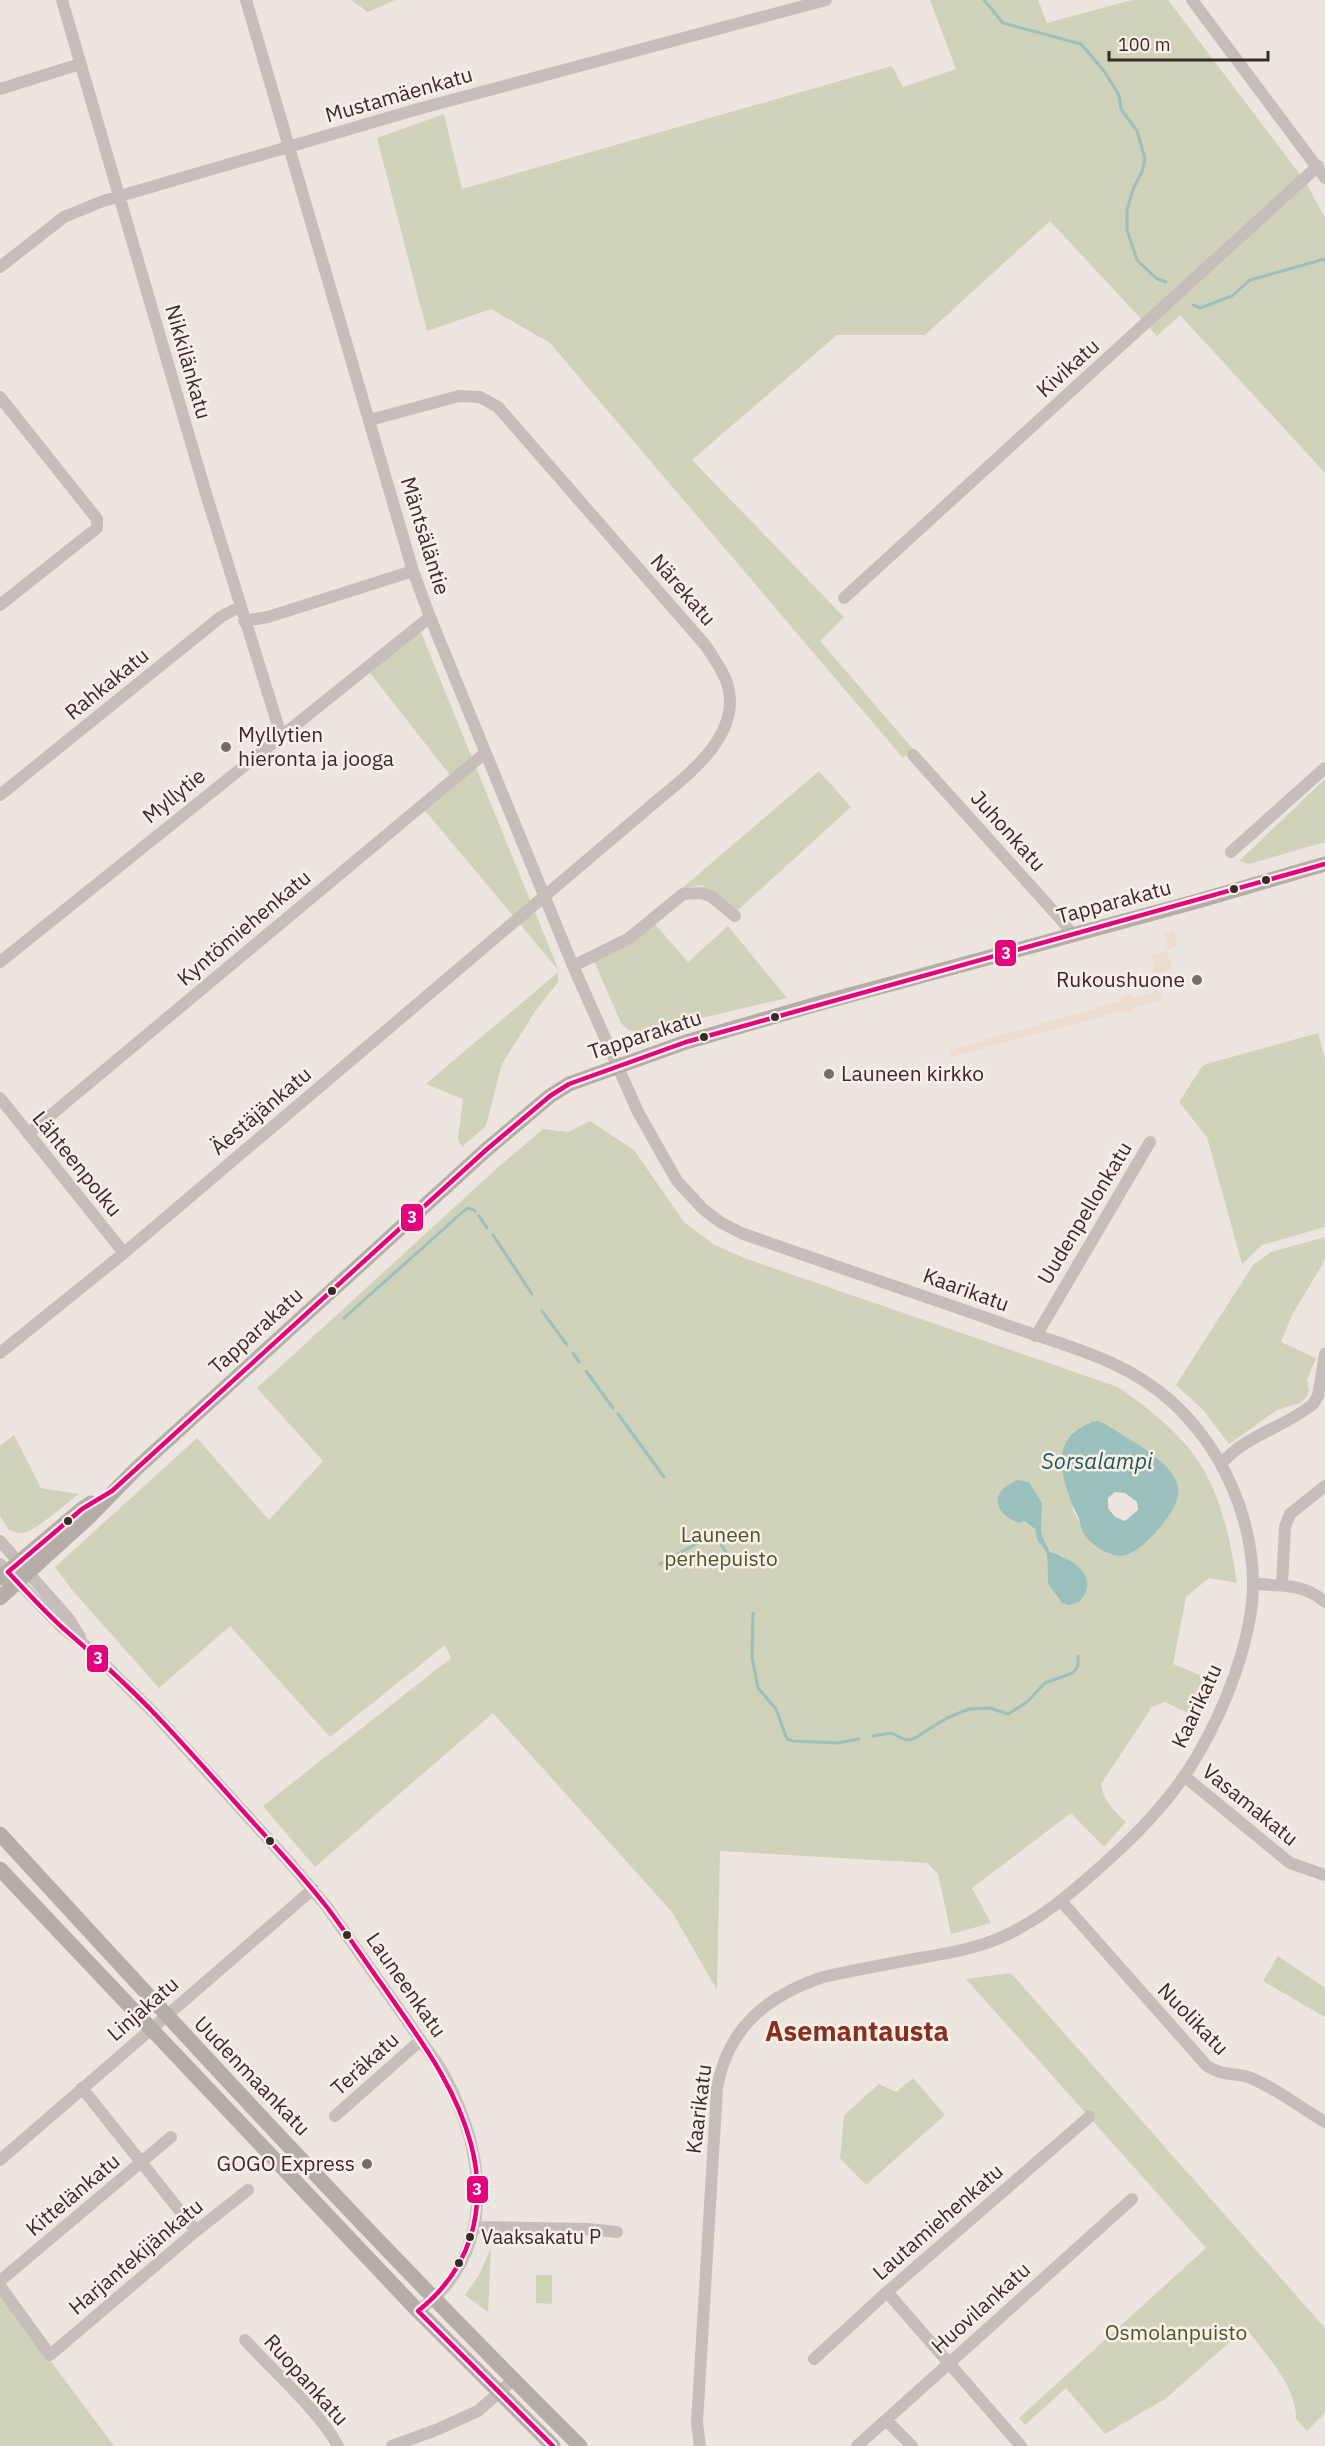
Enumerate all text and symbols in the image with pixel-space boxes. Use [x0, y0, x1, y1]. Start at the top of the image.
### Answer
scale bar [1109, 24, 1268, 62]
text: 100 m [1118, 33, 1170, 56]
street label: Mustamäenkatu [322, 60, 476, 128]
street label: Nikkilänkatu [159, 301, 219, 422]
street label: Kivikatu [1030, 332, 1105, 403]
street label: Mäntsäläntie [395, 473, 457, 598]
street label: Närekatu [645, 547, 723, 631]
street label: Rahkakatu [59, 641, 154, 726]
place label: Myllytien hieronta ja jooga [238, 720, 394, 772]
marker: Myllytien hieronta ja jooga [219, 740, 233, 754]
street label: Myllytie [136, 761, 211, 829]
street label: Juhonkatu [965, 784, 1053, 877]
street label: Kyntömiehenkatu [171, 863, 316, 991]
street label: Tapparakatu [1053, 872, 1174, 930]
unlabelled marker [1260, 874, 1272, 886]
unlabelled marker [1228, 883, 1240, 895]
line badge: 3 [994, 939, 1017, 967]
text: 3 [1001, 943, 1011, 963]
place label: Rukoushuone [1056, 965, 1185, 993]
marker: Rukoushuone [1190, 973, 1204, 987]
street label: Tapparakatu [584, 1003, 705, 1066]
unlabelled marker [769, 1011, 781, 1023]
unlabelled marker [698, 1031, 710, 1043]
place label: Launeen kirkko [841, 1059, 984, 1087]
street label: Äestäjänkatu [204, 1060, 317, 1161]
marker: Launeen kirkko [822, 1067, 836, 1081]
street label: Lähteenpolku [27, 1105, 129, 1222]
street label: Uudenpellonkatu [1030, 1136, 1138, 1289]
line badge: 3 [400, 1203, 424, 1232]
text: 3 [407, 1207, 417, 1227]
street label: Kaarikatu [919, 1261, 1013, 1318]
street label: Tapparakatu [202, 1280, 308, 1380]
unlabelled marker [326, 1285, 338, 1297]
water label: Sorsalampi [1041, 1446, 1153, 1475]
unlabelled marker [62, 1515, 74, 1527]
park label: Launeen perhepuisto [664, 1520, 778, 1572]
line badge: 3 [86, 1644, 109, 1673]
text: 3 [93, 1648, 103, 1668]
street label: Kaarikatu [1164, 1659, 1228, 1752]
street label: Vasamakatu [1197, 1757, 1304, 1852]
unlabelled marker [264, 1835, 276, 1847]
street label: Launeenkatu [360, 1926, 453, 2042]
unlabelled marker [341, 1929, 353, 1941]
street label: Linjakatu [101, 1970, 184, 2047]
street label: Nuolikatu [1152, 1976, 1235, 2061]
street label: Uudenmaankatu [188, 2009, 317, 2141]
district label: Asemantausta [765, 2013, 949, 2048]
street label: Teräkatu [324, 2025, 404, 2101]
street label: Kaarikatu [679, 2063, 717, 2155]
street label: Kittelänkatu [19, 2147, 125, 2242]
place label: GOGO Express [217, 2149, 355, 2177]
marker: GOGO Express [360, 2157, 374, 2171]
street label: Lautamiehenkatu [866, 2157, 1008, 2286]
line badge: 3 [466, 2175, 489, 2204]
text: 3 [472, 2179, 482, 2199]
street label: Harjantekijänkatu [62, 2192, 208, 2321]
place label: Vaaksakatu P [481, 2223, 601, 2250]
marker: Vaaksakatu P [464, 2231, 476, 2243]
street label: Huovilankatu [925, 2255, 1036, 2359]
unlabelled marker [453, 2257, 465, 2269]
park label: Osmolanpuisto [1105, 2318, 1247, 2346]
street label: Ruopankatu [258, 2328, 355, 2431]

